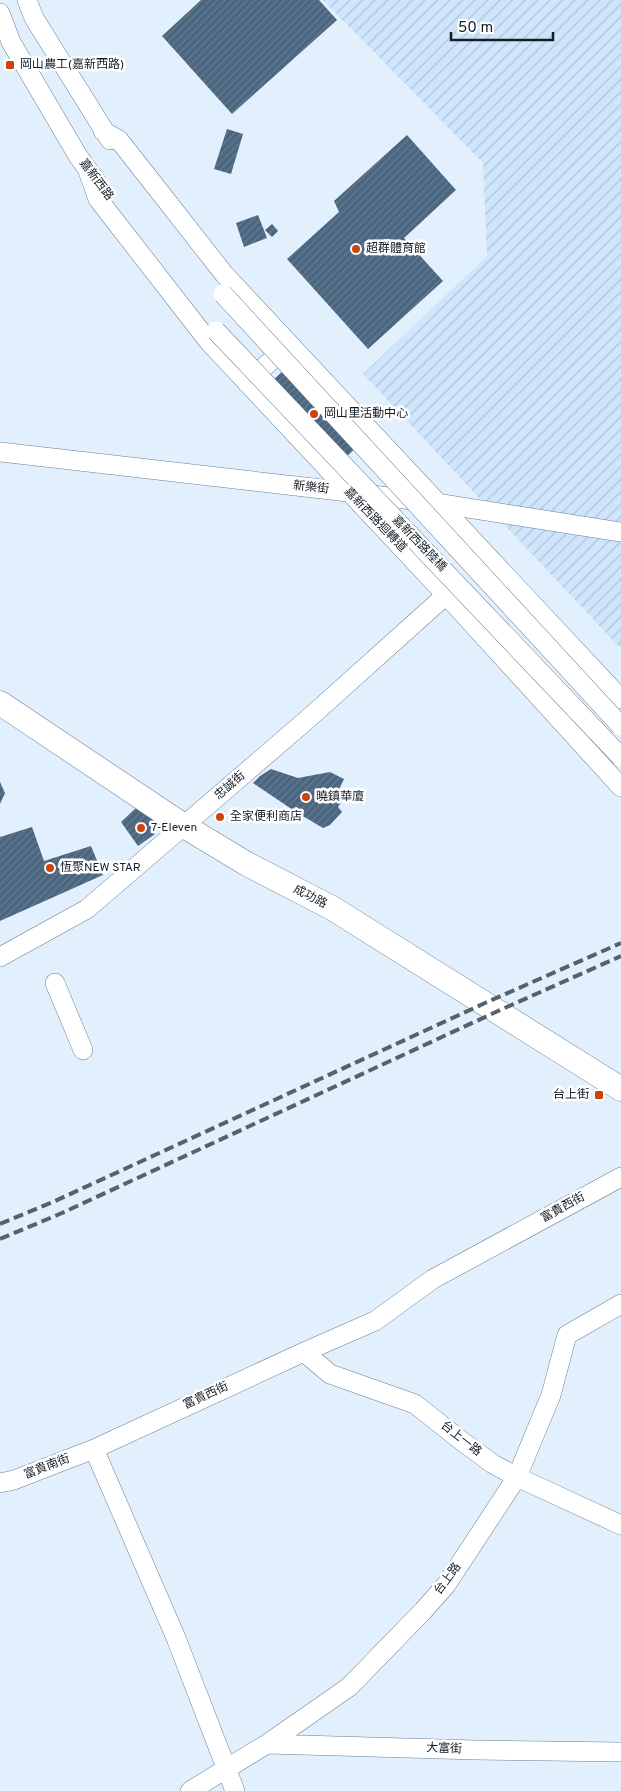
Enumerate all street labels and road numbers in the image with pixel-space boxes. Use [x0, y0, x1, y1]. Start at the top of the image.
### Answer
street label: 嘉新西路 [75, 156, 117, 204]
street label: 新樂街 [292, 478, 330, 498]
street label: 嘉新西路迴轉道 [340, 484, 410, 556]
street label: 嘉新西路陸橋 [388, 513, 450, 575]
street label: 忠誠街 [211, 768, 249, 804]
street label: 成功路 [290, 882, 330, 912]
street label: 富貴西街 [538, 1189, 588, 1227]
street label: 富貴西街 [181, 1379, 231, 1413]
street label: 台上一路 [437, 1418, 485, 1460]
street label: 富貴南街 [22, 1451, 72, 1483]
street label: 台上路 [431, 1560, 465, 1598]
street label: 大富街 [426, 1740, 462, 1758]

